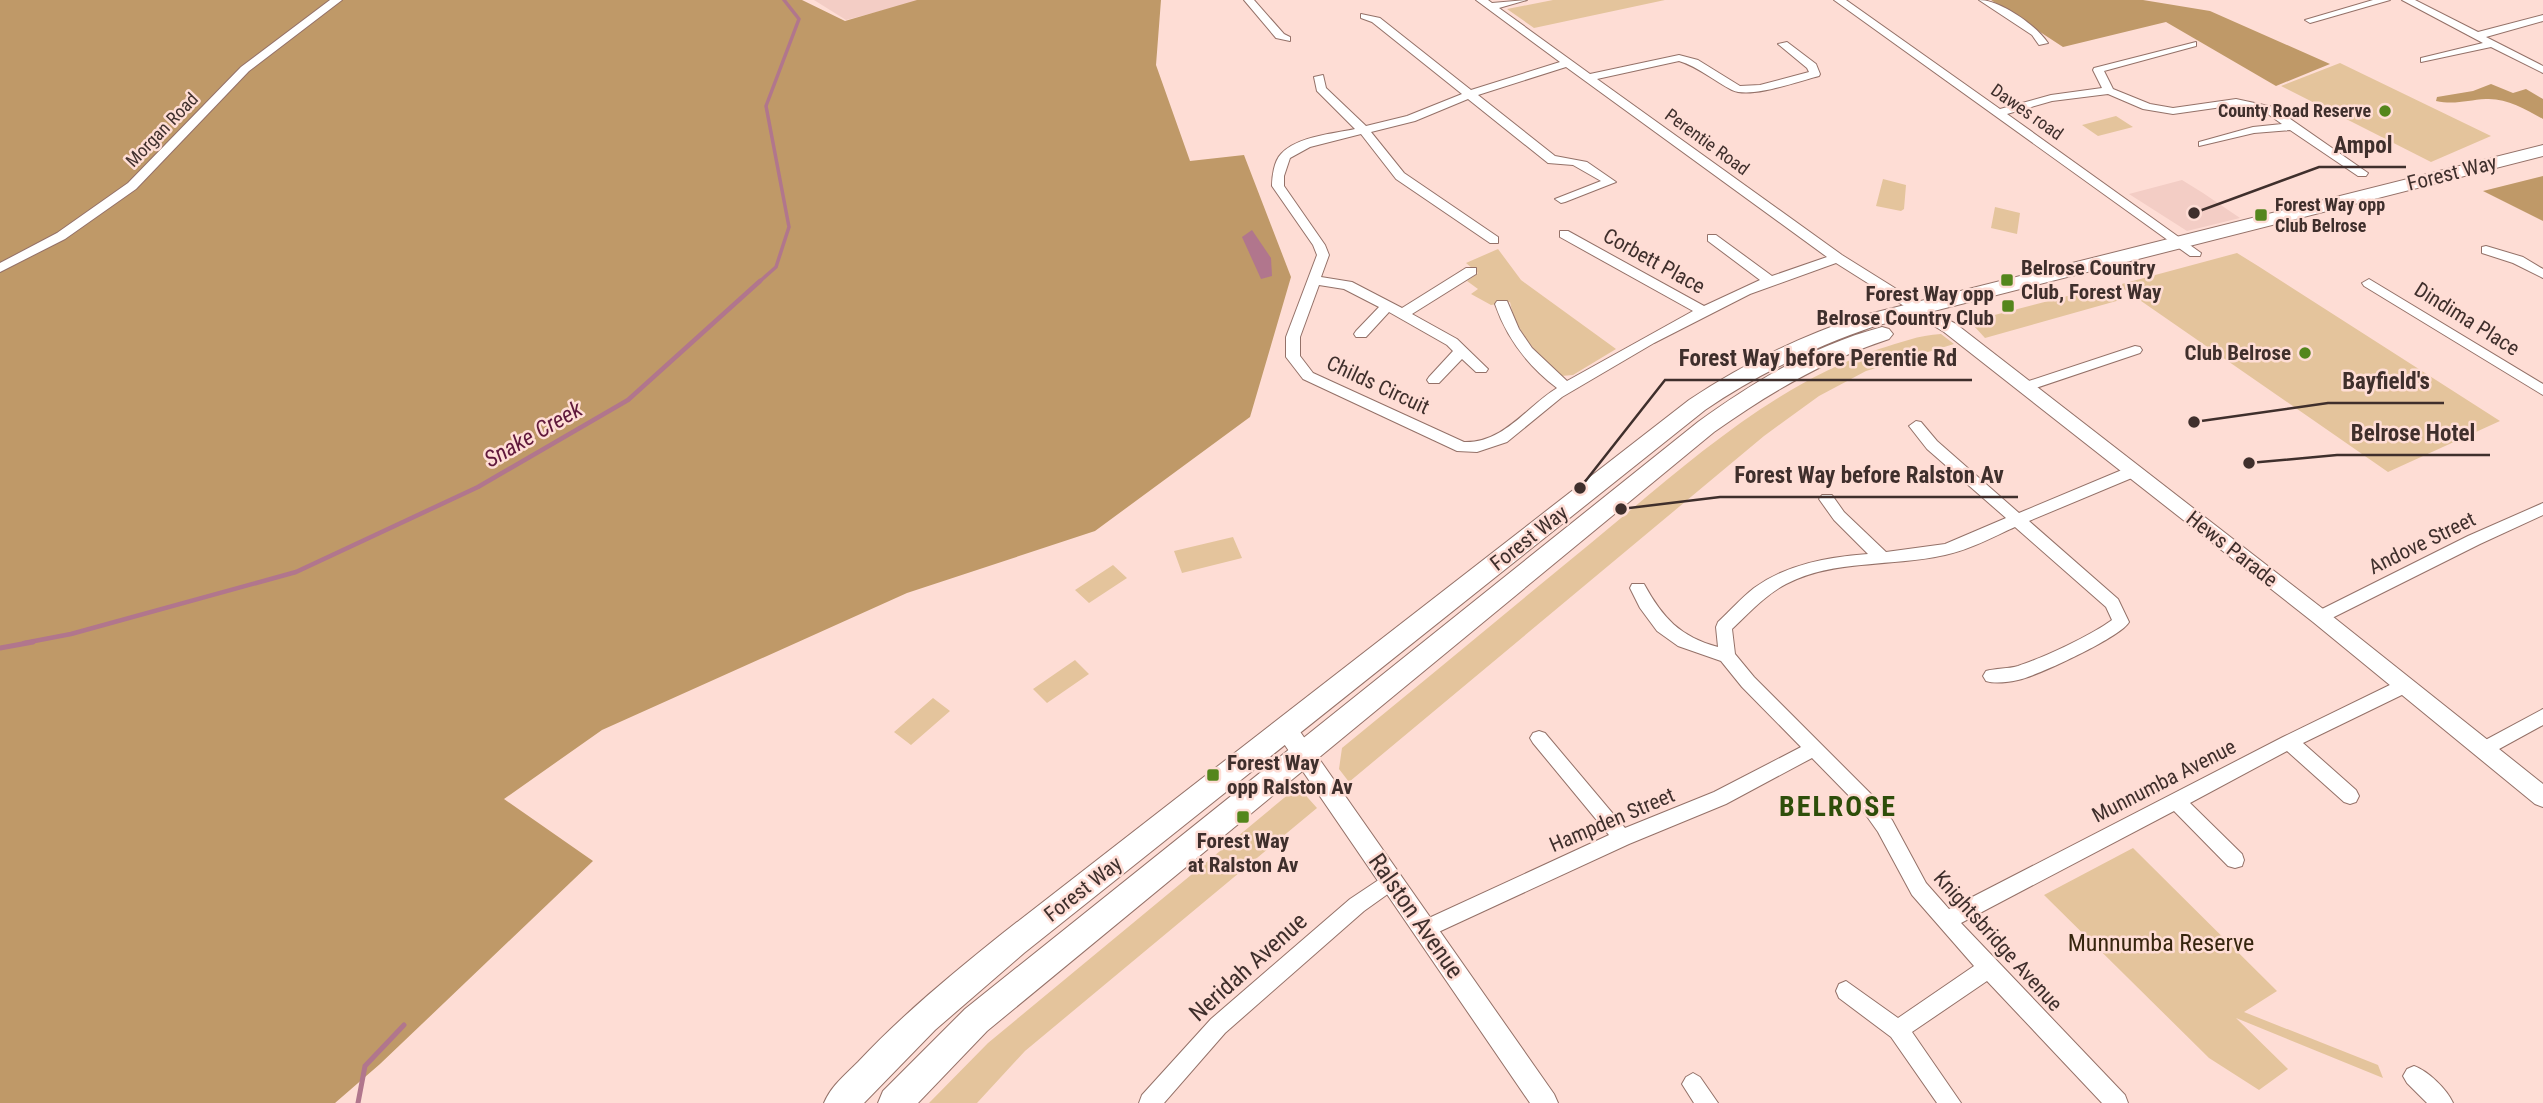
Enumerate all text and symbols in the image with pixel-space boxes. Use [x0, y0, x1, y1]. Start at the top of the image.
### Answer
street label: Dawes road [1987, 79, 2067, 144]
street label: Morgan Road [121, 88, 202, 171]
place label: County Road Reserve [2218, 100, 2371, 121]
marker: County Road Reserve [2377, 103, 2393, 119]
street label: Perentie Road [1661, 104, 1753, 179]
callout: Ampol [2319, 123, 2406, 167]
text: Ampol [2334, 132, 2392, 159]
street label: Forest Way [2405, 150, 2499, 196]
place label: Forest Way opp Club Belrose [2275, 194, 2385, 236]
marker: Forest Way opp Club Belrose [2253, 207, 2269, 223]
street label: Corbett Place [1599, 223, 1709, 299]
place label: Belrose Country Club, Forest Way [2021, 256, 2162, 304]
marker: Belrose Country Club, Forest Way [1999, 272, 2015, 288]
street label: Dindima Place [2410, 277, 2524, 361]
place label: Forest Way opp Belrose Country Club [1817, 282, 1994, 330]
marker: Forest Way opp Belrose Country Club [2000, 298, 2016, 314]
callout: Forest Way before Perentie Rd [1665, 336, 1972, 380]
place label: Club Belrose [2184, 341, 2291, 365]
text: Forest Way before Perentie Rd [1679, 345, 1957, 372]
marker: Club Belrose [2297, 345, 2313, 361]
street label: Childs Circuit [1323, 351, 1433, 419]
callout: Bayfield's [2328, 359, 2444, 403]
text: Bayfield's [2342, 368, 2430, 395]
water label: Snake Creek [479, 395, 588, 473]
callout: Belrose Hotel [2337, 411, 2490, 455]
text: Belrose Hotel [2351, 420, 2475, 447]
callout: Forest Way before Ralston Av [1720, 453, 2018, 497]
text: Forest Way before Ralston Av [1734, 462, 2004, 489]
street label: Forest Way [1486, 500, 1573, 576]
street label: Hews Parade [2182, 506, 2282, 592]
street label: Andove Street [2365, 507, 2479, 579]
street label: Munnumba Avenue [2088, 734, 2240, 828]
place label: Forest Way opp Ralston Av [1227, 751, 1353, 799]
marker: Forest Way opp Ralston Av [1205, 767, 1221, 783]
street label: Hampden Street [1546, 783, 1678, 857]
district label: BELROSE [1779, 790, 1897, 823]
marker: Forest Way at Ralston Av [1235, 809, 1251, 825]
place label: Forest Way at Ralston Av [1188, 829, 1299, 877]
street label: Ralston Avenue [1363, 848, 1469, 984]
street label: Forest Way [1040, 851, 1127, 927]
street label: Knightsbridge Avenue [1929, 866, 2067, 1016]
street label: Neridah Avenue [1183, 907, 1313, 1027]
park label: Munnumba Reserve [2068, 929, 2254, 957]

